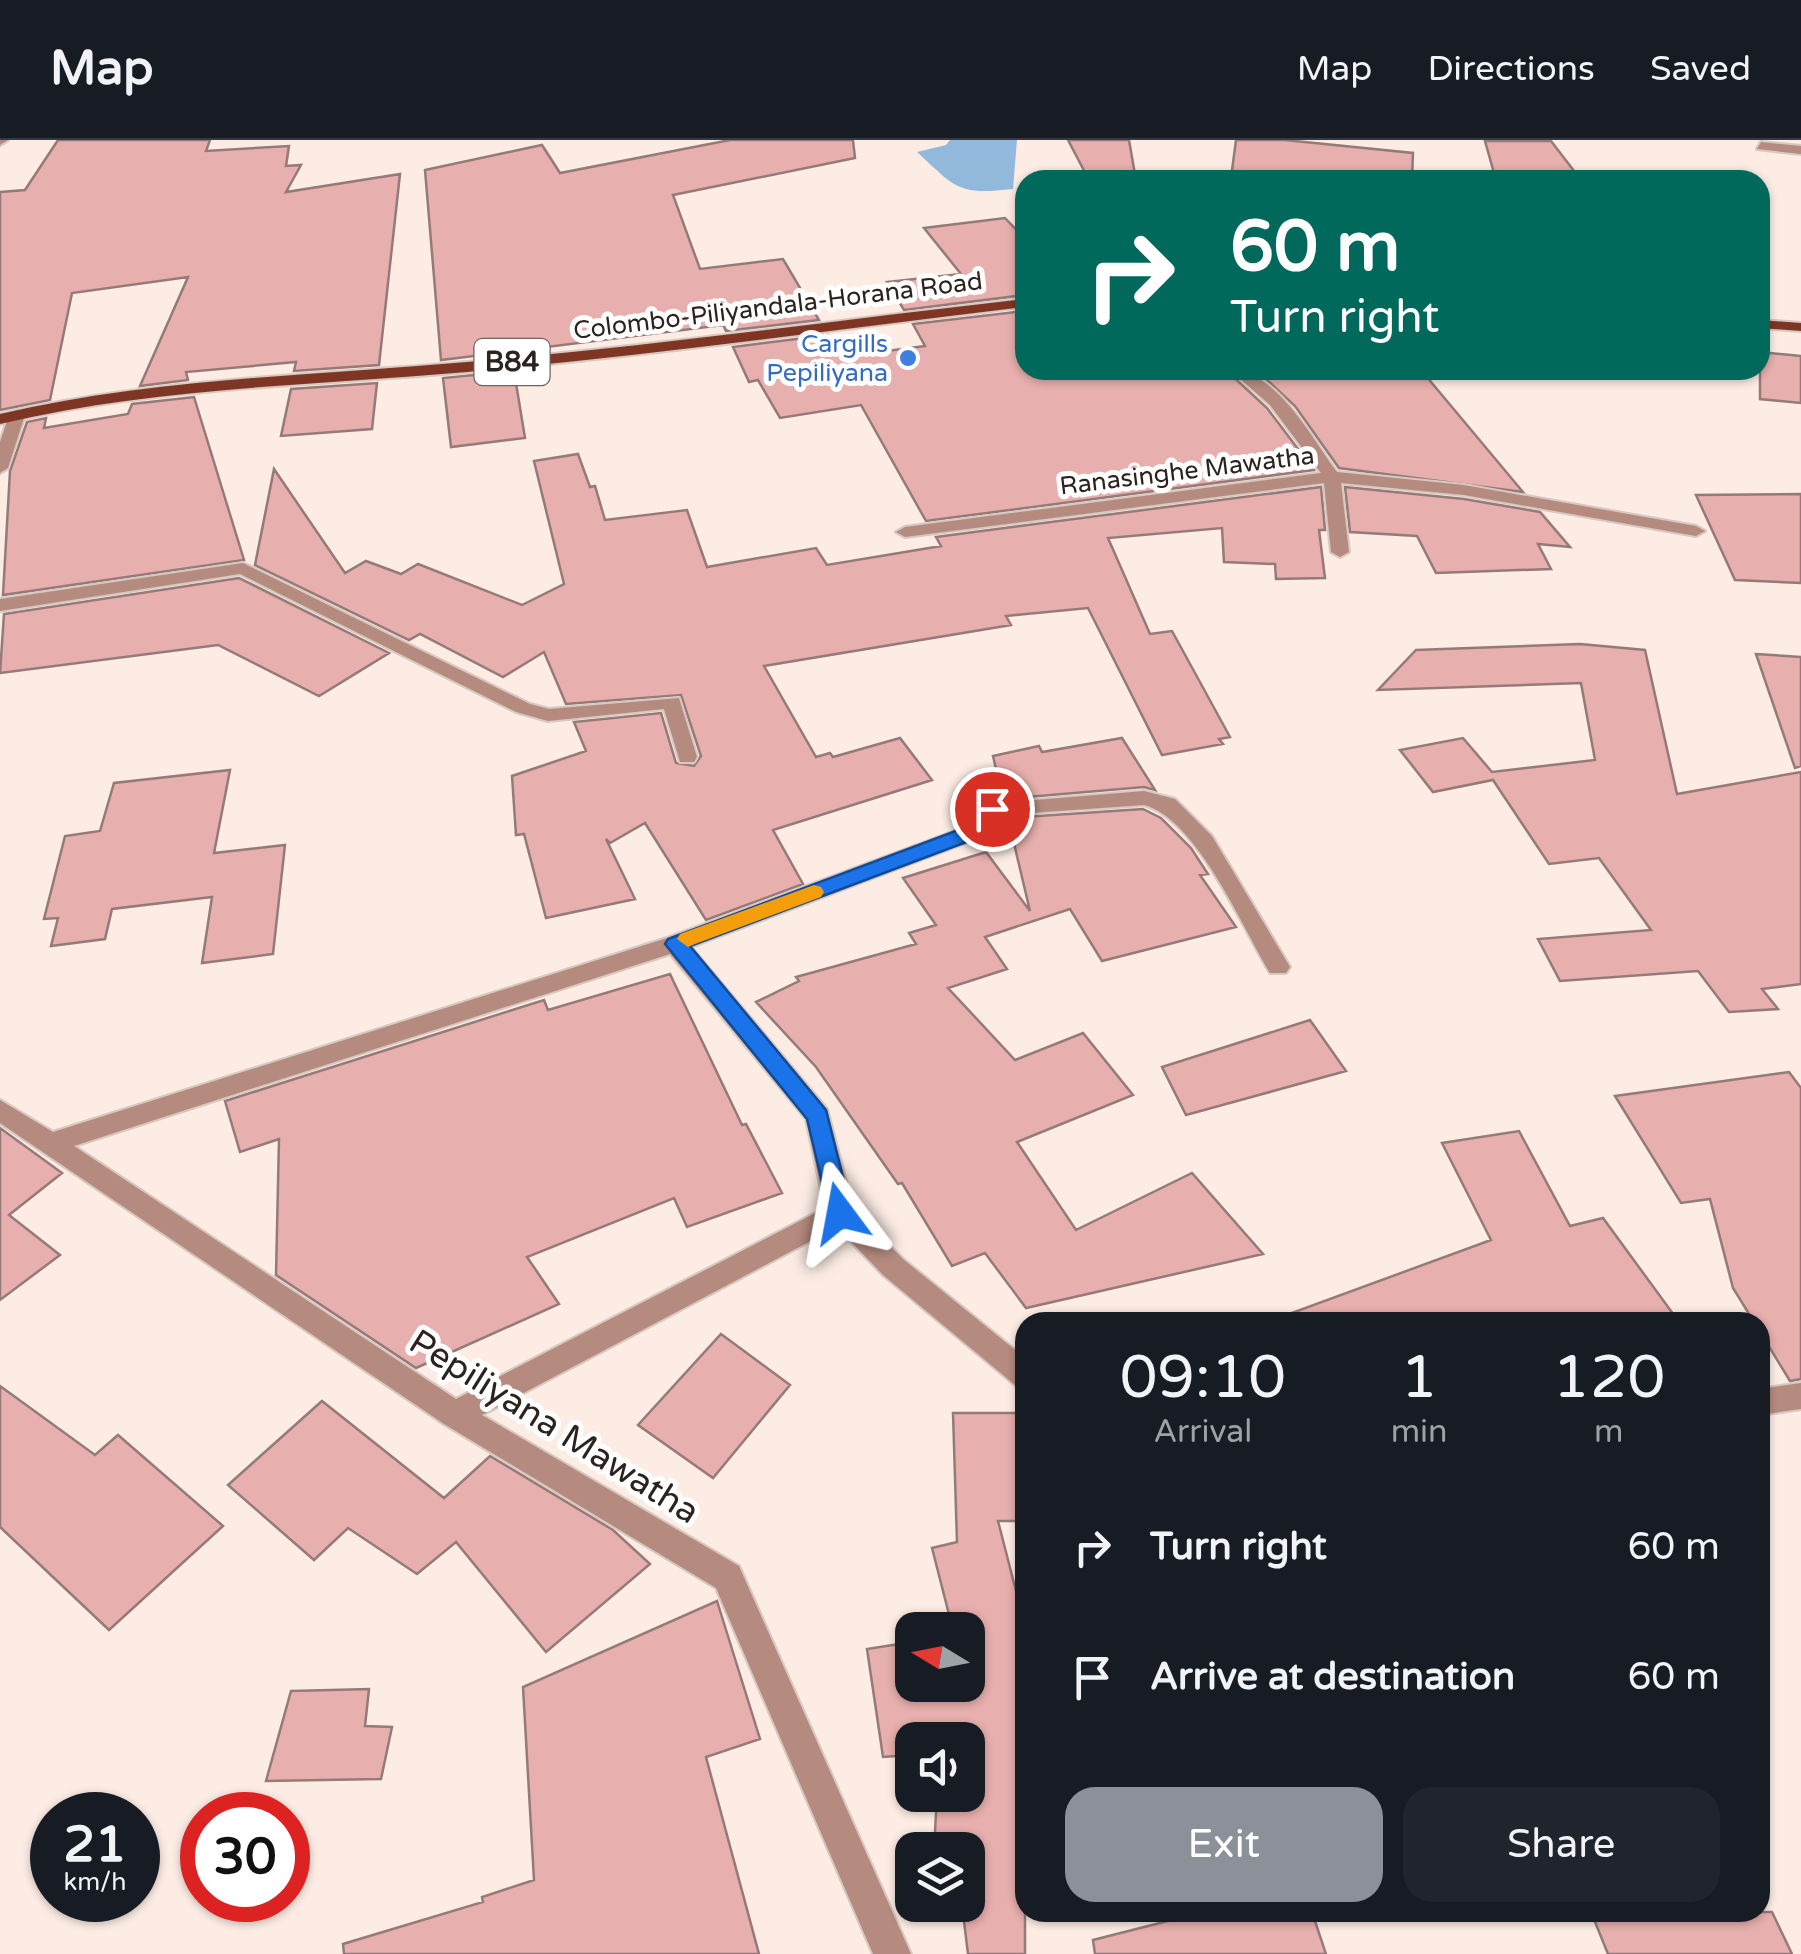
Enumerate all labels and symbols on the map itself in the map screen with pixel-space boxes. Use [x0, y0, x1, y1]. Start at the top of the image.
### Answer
street label: Colombo-Piliyandala-Horana Road [572, 266, 984, 346]
place label: Cargills Pepiliyana [766, 329, 888, 388]
road number: B84 [474, 339, 550, 385]
marker: Cargills Pepiliyana [897, 347, 919, 369]
street label: Ranasinghe Mawatha [1058, 440, 1316, 502]
pin [950, 767, 1035, 852]
position arrow [788, 1161, 892, 1265]
street label: Pepiliyana Mawatha [401, 1321, 707, 1533]
north arrow [895, 1612, 985, 1702]
speed limit sign: 30 [180, 1792, 310, 1922]

